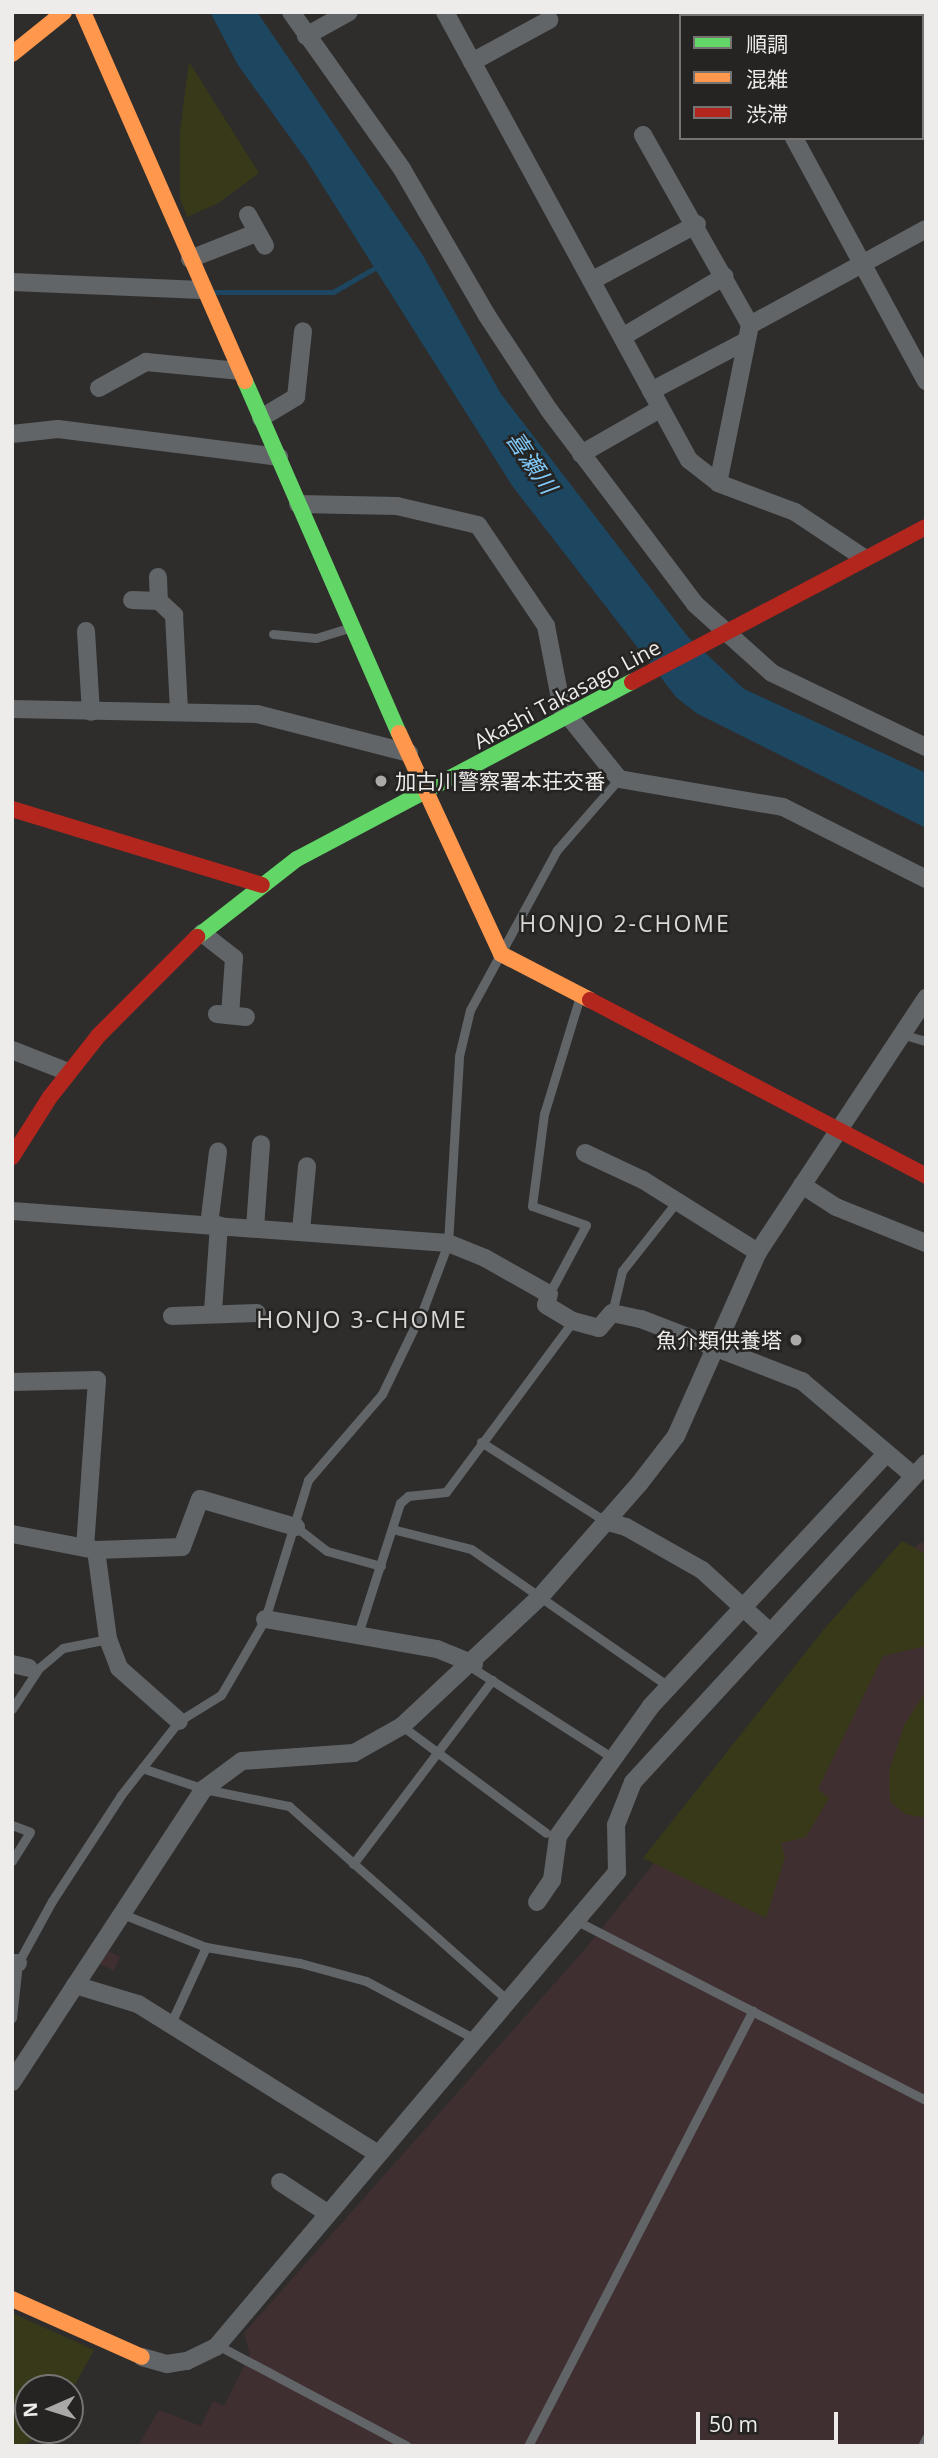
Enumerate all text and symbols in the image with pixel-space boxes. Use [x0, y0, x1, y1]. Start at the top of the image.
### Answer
legend [679, 14, 924, 140]
text: 順調 [746, 30, 788, 58]
text: 混雑 [746, 65, 788, 93]
text: 渋滞 [746, 100, 788, 128]
water label: 喜瀬川 [501, 426, 563, 498]
street label: Akashi Takasago Line [469, 634, 665, 754]
place label: 加古川警察署本荘交番 [395, 768, 605, 794]
marker: 加古川警察署本荘交番 [373, 773, 389, 789]
district label: HONJO 2-CHOME [521, 909, 729, 937]
district label: HONJO 3-CHOME [258, 1305, 466, 1333]
place label: 魚介類供養塔 [656, 1327, 782, 1353]
marker: 魚介類供養塔 [788, 1332, 804, 1348]
north arrow [14, 2374, 84, 2444]
scale bar [700, 2398, 842, 2442]
text: N [17, 2402, 43, 2418]
text: 50 m [709, 2410, 758, 2438]

